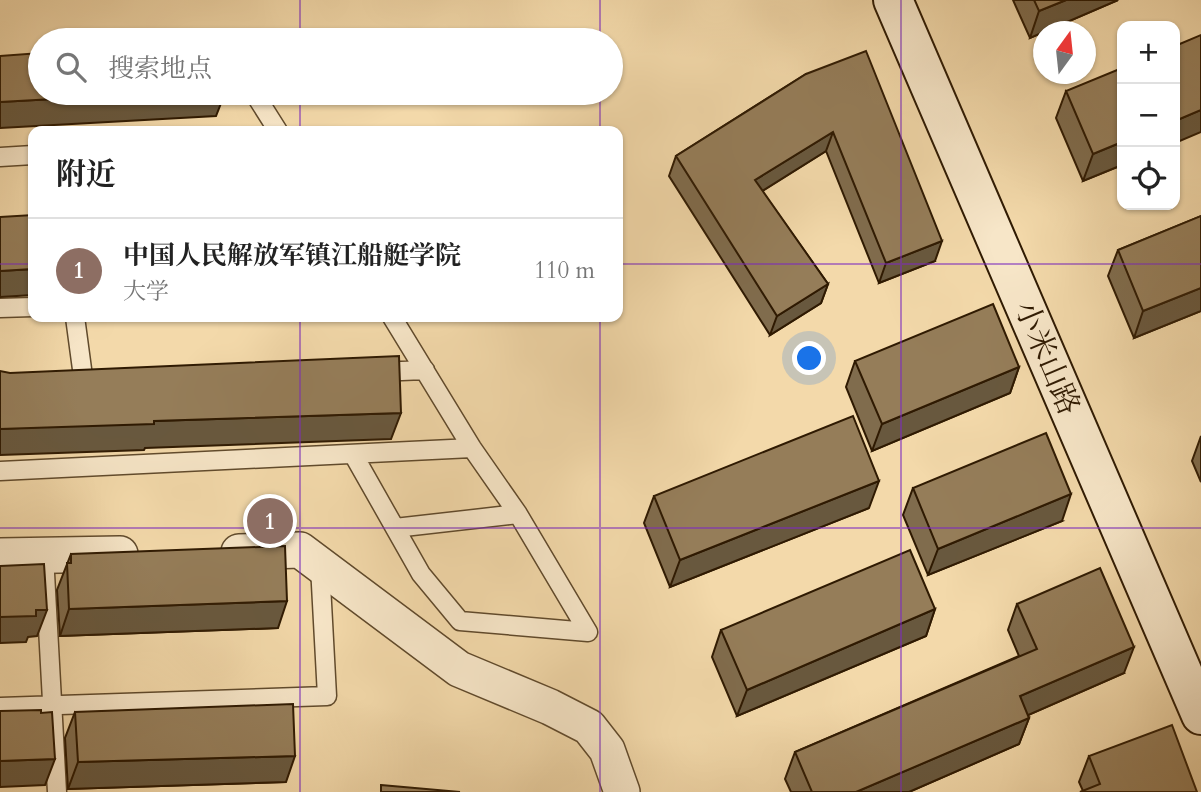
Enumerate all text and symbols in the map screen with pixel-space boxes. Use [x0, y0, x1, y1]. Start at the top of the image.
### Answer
north arrow [1033, 21, 1096, 84]
map controls [1117, 21, 1180, 210]
button: + [1117, 21, 1180, 84]
search box [28, 28, 623, 105]
icon: search [52, 48, 90, 86]
text: 搜索地点 [108, 51, 212, 86]
button: − [1117, 84, 1180, 147]
button: locate [1117, 147, 1180, 210]
text: 附近 [56, 154, 116, 195]
text: 中国人民解放军镇江船艇学院 [123, 238, 461, 273]
text: 1 [73, 255, 85, 286]
text: 110 m [534, 255, 595, 286]
text: 大学 [123, 276, 169, 307]
street label: 小米山路 [1005, 295, 1089, 421]
your location [792, 341, 826, 375]
pin: 1 [247, 495, 293, 547]

